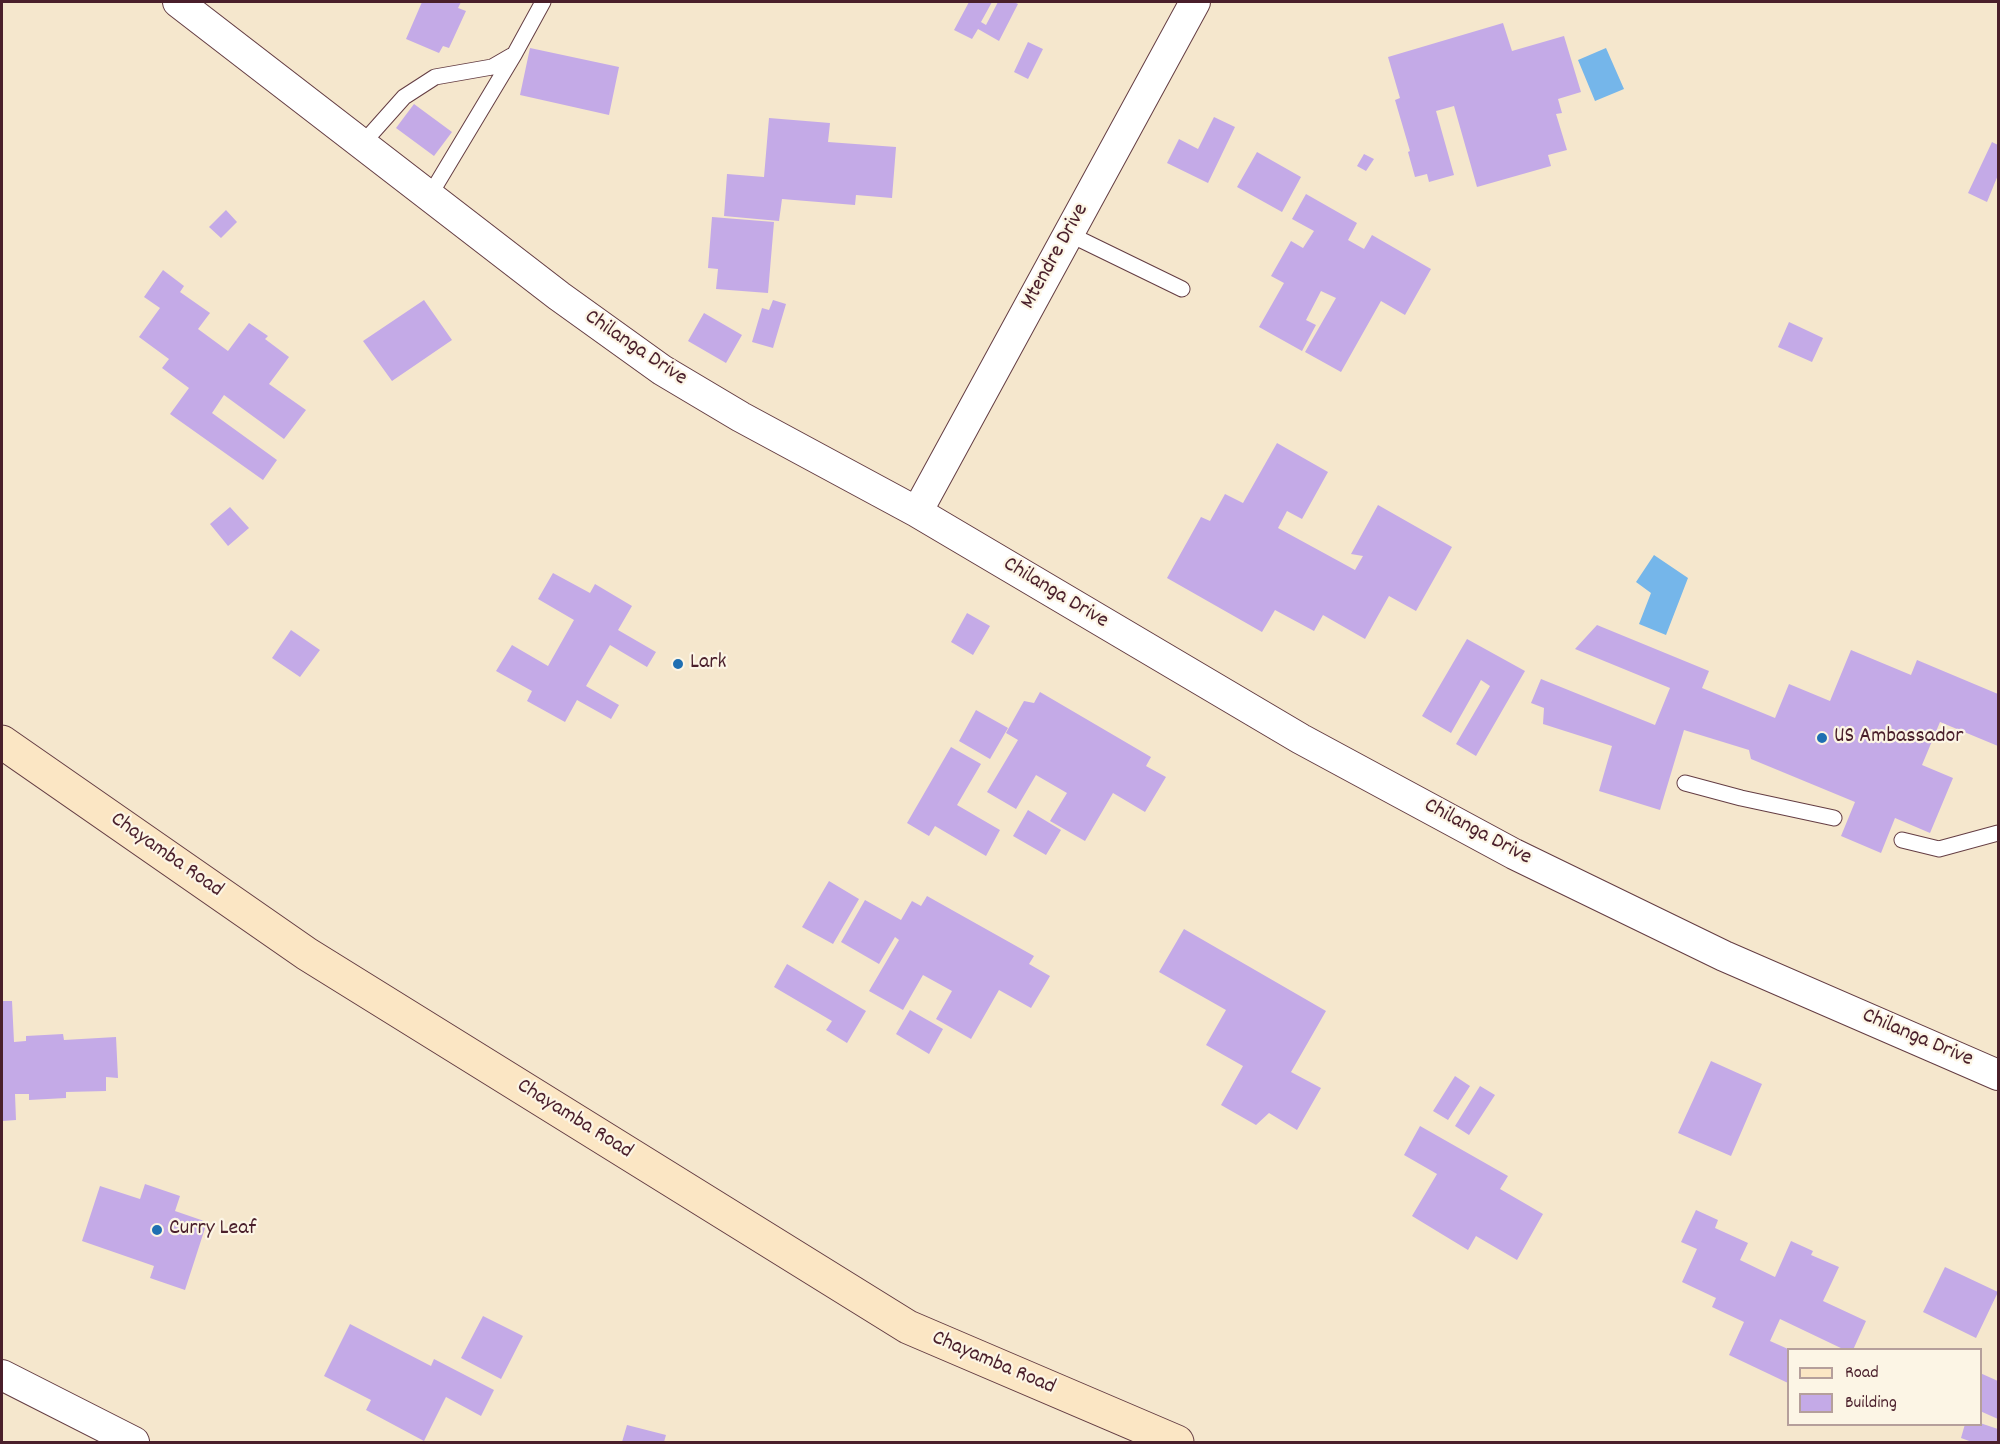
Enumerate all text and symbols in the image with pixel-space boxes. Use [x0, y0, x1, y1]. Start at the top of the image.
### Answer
street label: Mtendre Drive [1016, 200, 1096, 314]
street label: Chilanga Drive [579, 305, 691, 393]
street label: Chilanga Drive [998, 552, 1112, 636]
place label: Lark [690, 651, 726, 677]
marker: Lark [671, 657, 685, 671]
place label: US Ambassador [1834, 725, 1963, 751]
marker: US Ambassador [1815, 731, 1829, 745]
street label: Chilanga Drive [1419, 794, 1535, 872]
street label: Chayamba Road [105, 807, 227, 905]
street label: Chilanga Drive [1857, 1004, 1977, 1074]
street label: Chayamba Road [511, 1074, 637, 1166]
place label: Curry Leaf [169, 1217, 256, 1243]
marker: Curry Leaf [150, 1223, 164, 1237]
street label: Chayamba Road [927, 1326, 1059, 1402]
legend [1787, 1348, 1982, 1426]
text: Road [1845, 1361, 1879, 1386]
text: Building [1845, 1391, 1897, 1416]

